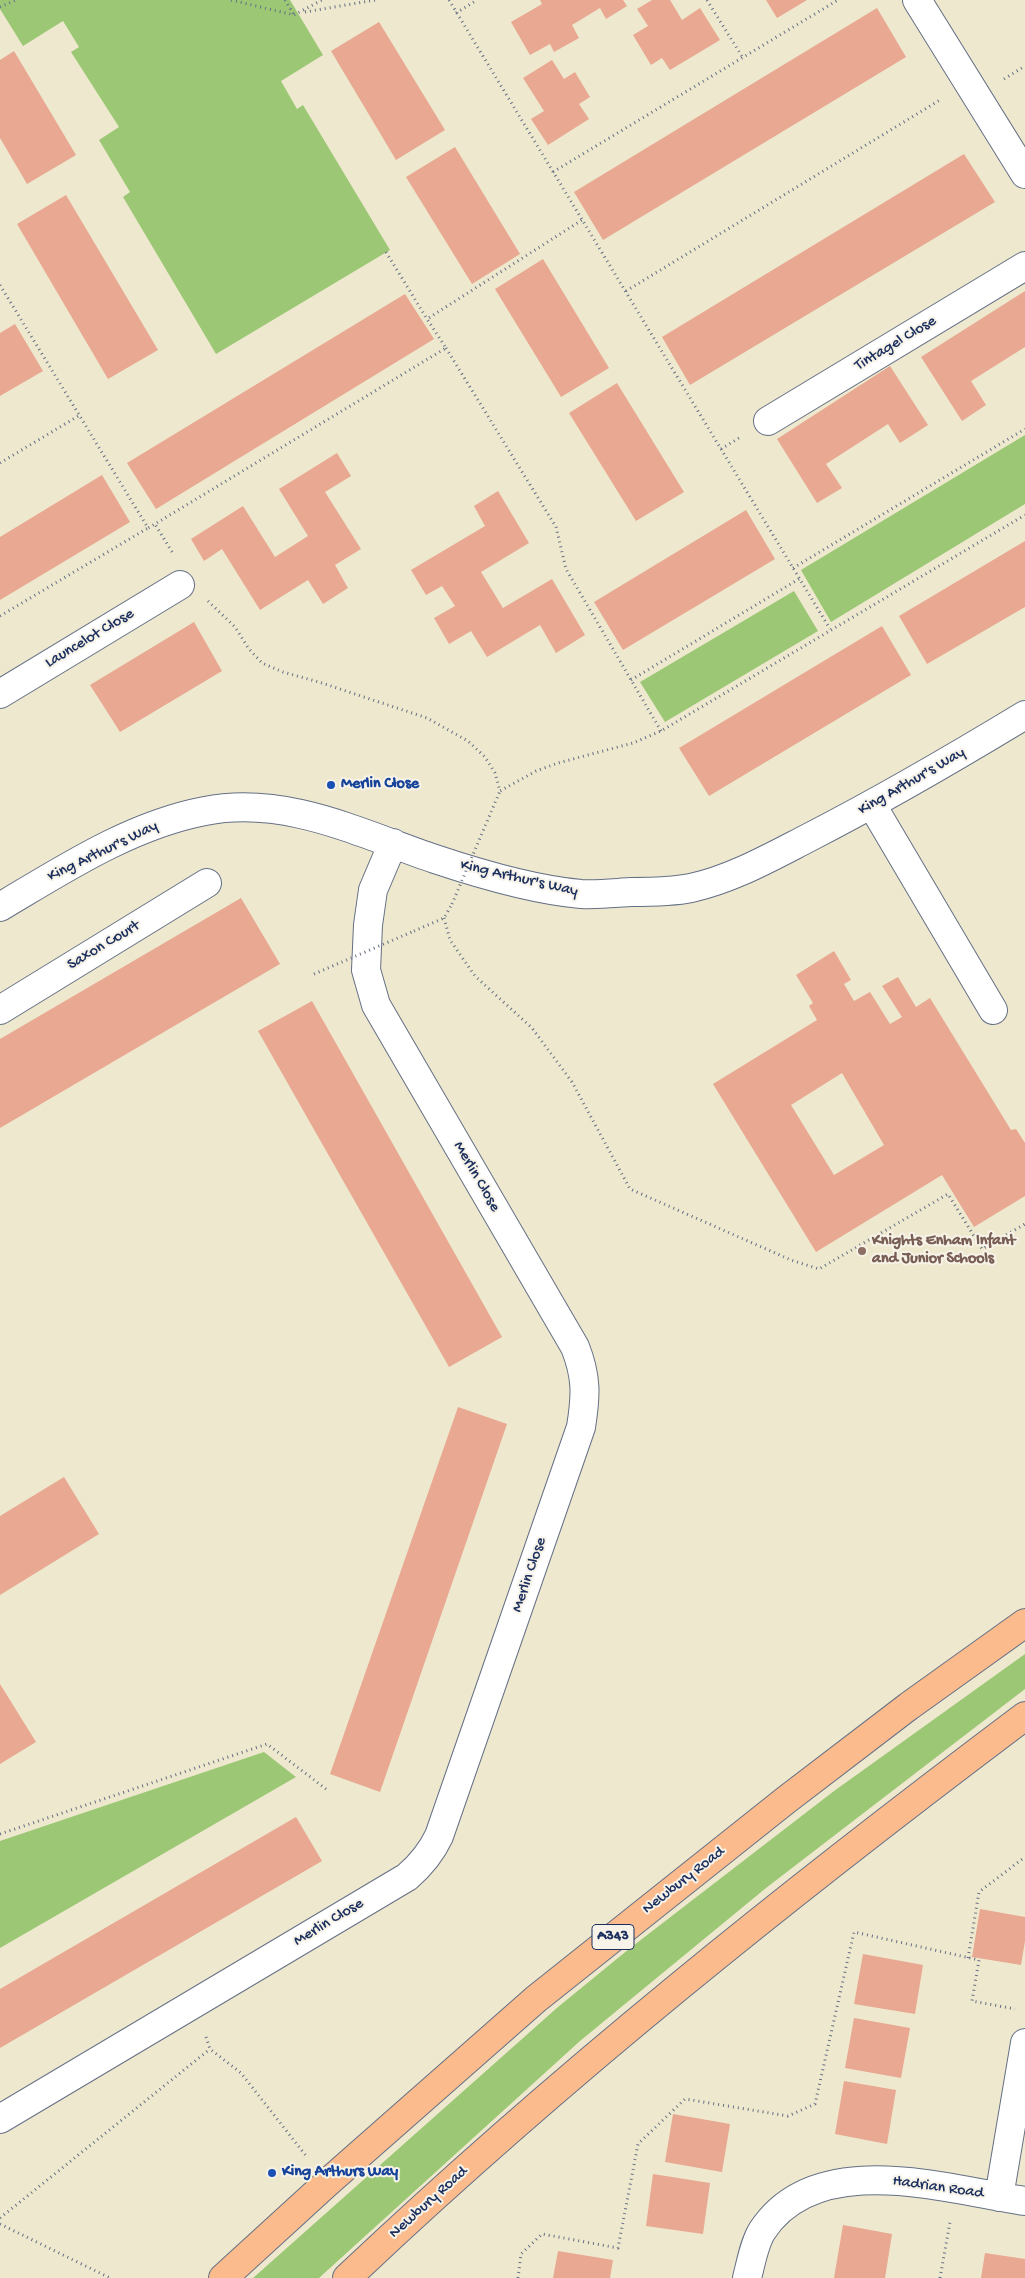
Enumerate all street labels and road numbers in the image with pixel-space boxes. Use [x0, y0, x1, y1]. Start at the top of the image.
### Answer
street label: Tintagel Close [852, 312, 940, 376]
street label: Launcelot Close [42, 605, 138, 673]
street label: King Arthur's Way [855, 744, 969, 820]
street label: King Arthur's Way [45, 817, 161, 887]
street label: King Arthur's Way [458, 856, 580, 902]
street label: Saxon Court [64, 917, 144, 975]
street label: Merlin Close [448, 1138, 504, 1216]
street label: Merlin Close [508, 1535, 552, 1615]
street label: Newbury Road [639, 1843, 729, 1919]
street label: Merlin Close [291, 1895, 367, 1951]
road number: A343 [592, 1924, 634, 1950]
street label: Newbury Road [386, 2163, 472, 2243]
street label: Hadrian Road [891, 2172, 985, 2204]

